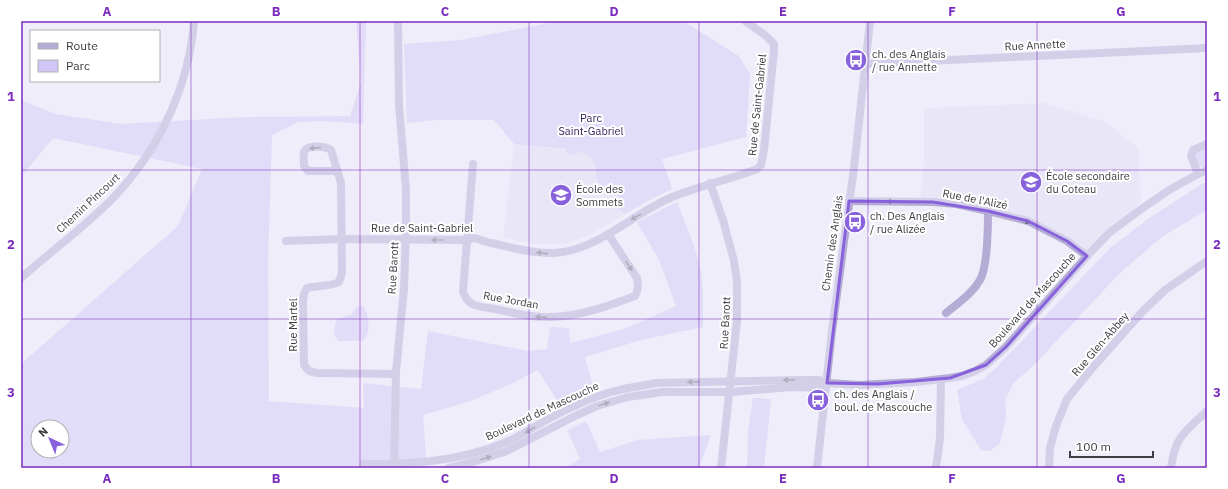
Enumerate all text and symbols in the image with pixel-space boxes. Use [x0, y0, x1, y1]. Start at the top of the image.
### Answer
text: A [103, 3, 112, 20]
text: B [272, 3, 281, 20]
text: C [441, 3, 450, 20]
text: D [609, 3, 619, 20]
text: E [779, 3, 787, 20]
text: F [948, 3, 956, 20]
text: G [1116, 3, 1126, 20]
legend [30, 30, 160, 82]
street label: Rue Annette [1004, 36, 1066, 54]
text: Route [66, 38, 98, 53]
bus stop icon: ch. des Anglais / rue Annette [843, 47, 869, 73]
place label: ch. des Anglais / rue Annette [872, 47, 946, 74]
street label: Rue de Saint-Gabriel [745, 53, 769, 157]
text: Parc [66, 58, 90, 73]
text: 1 [7, 88, 15, 105]
text: 1 [1213, 88, 1221, 105]
park label: Parc Saint-Gabriel [558, 111, 624, 138]
one-way arrow [309, 144, 321, 151]
school or university icon: École secondaire du Coteau [1018, 169, 1044, 195]
place label: École secondaire du Coteau [1046, 169, 1130, 196]
street label: Chemin Pincourt [53, 170, 123, 236]
school or university icon: École des Sommets [548, 182, 574, 208]
place label: École des Sommets [576, 182, 623, 209]
street label: Rue de l'Alizé [941, 186, 1009, 212]
street label: Chemin des Anglais [818, 194, 846, 292]
one-way arrow [882, 198, 895, 204]
bus stop icon: ch. Des Anglais / rue Alizée [842, 209, 868, 235]
place label: ch. Des Anglais / rue Alizée [870, 209, 945, 236]
one-way arrow [631, 213, 641, 221]
one-way arrow [1020, 218, 1032, 224]
street label: Rue de Saint-Gabriel [371, 221, 473, 235]
text: 2 [7, 236, 15, 253]
text: 2 [1213, 236, 1221, 253]
one-way arrow [430, 237, 443, 243]
street label: Rue Barott [385, 241, 401, 295]
one-way arrow [536, 249, 548, 256]
street label: Boulevard de Mascouche [985, 249, 1079, 351]
one-way arrow [625, 261, 633, 272]
street label: Rue Jordan [482, 288, 540, 312]
street label: Rue Barott [717, 296, 733, 350]
street label: Rue Martel [286, 298, 300, 352]
street label: Rue Glen-Abbey [1068, 309, 1132, 379]
one-way arrow [535, 313, 547, 320]
one-way arrow [782, 377, 795, 383]
street label: Boulevard de Mascouche [483, 379, 601, 443]
one-way arrow [686, 379, 699, 385]
text: 3 [7, 384, 15, 401]
text: 3 [1213, 384, 1221, 401]
bus stop icon: ch. des Anglais / boul. de Mascouche [805, 387, 831, 413]
place label: ch. des Anglais / boul. de Mascouche [834, 387, 932, 414]
one-way arrow [598, 401, 610, 407]
north arrow [30, 419, 70, 459]
text: N [35, 424, 51, 440]
one-way arrow [524, 426, 536, 433]
scale bar [1070, 433, 1153, 459]
text: 100 m [1076, 439, 1111, 454]
one-way arrow [481, 455, 493, 461]
text: A [103, 470, 112, 487]
text: B [272, 470, 281, 487]
text: C [441, 470, 450, 487]
text: D [609, 470, 619, 487]
text: E [779, 470, 787, 487]
text: F [948, 470, 956, 487]
text: G [1116, 470, 1126, 487]

